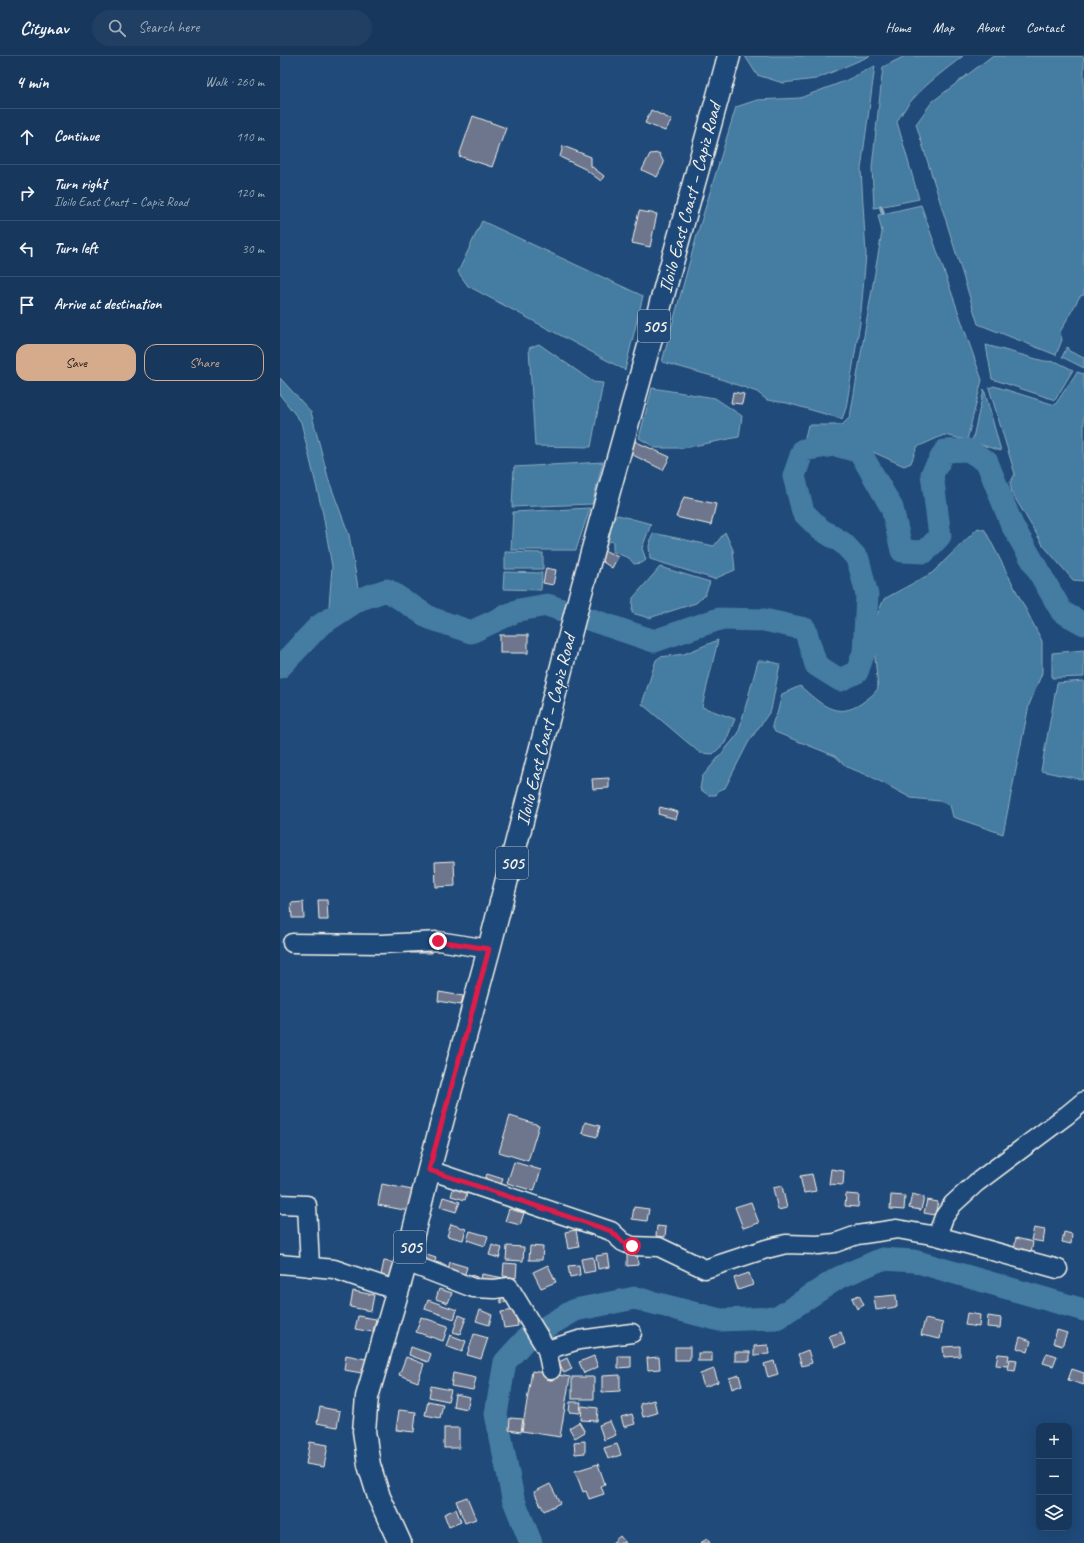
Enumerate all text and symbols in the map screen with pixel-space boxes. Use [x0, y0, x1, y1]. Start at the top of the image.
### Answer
search box [92, 10, 372, 46]
text: Citynav [20, 16, 68, 40]
icon: search [106, 17, 128, 39]
text: Search here [138, 18, 199, 37]
text: Home [885, 19, 911, 36]
text: Map [933, 19, 954, 36]
text: About [976, 19, 1004, 36]
text: Contact [1026, 19, 1064, 36]
text: 4 min [16, 72, 49, 93]
text: Walk · 260 m [205, 74, 264, 90]
street label: Iloilo East Coast – Capiz Road [653, 98, 728, 296]
icon: ahead [16, 126, 38, 148]
text: Continue [54, 127, 99, 146]
text: 110 m [236, 129, 264, 145]
text: Turn right [54, 175, 107, 194]
icon: right [16, 182, 38, 204]
text: 120 m [236, 185, 264, 201]
text: Iloilo East Coast – Capiz Road [54, 194, 188, 210]
icon: left [16, 238, 38, 260]
text: Turn left [54, 239, 97, 258]
text: 30 m [242, 241, 264, 257]
icon: arrive [16, 294, 38, 316]
text: Arrive at destination [54, 295, 161, 314]
road number: 505 [638, 310, 670, 342]
button: Save [16, 344, 136, 381]
button: Share [144, 344, 264, 381]
street label: Iloilo East Coast – Capiz Road [511, 629, 582, 828]
road number: 505 [496, 847, 528, 879]
route end [429, 932, 447, 950]
road number: 505 [394, 1231, 426, 1263]
route start [623, 1237, 641, 1255]
map controls [1036, 1423, 1072, 1531]
button: + [1036, 1423, 1072, 1459]
button: − [1036, 1459, 1072, 1495]
button: layers [1036, 1495, 1072, 1531]

